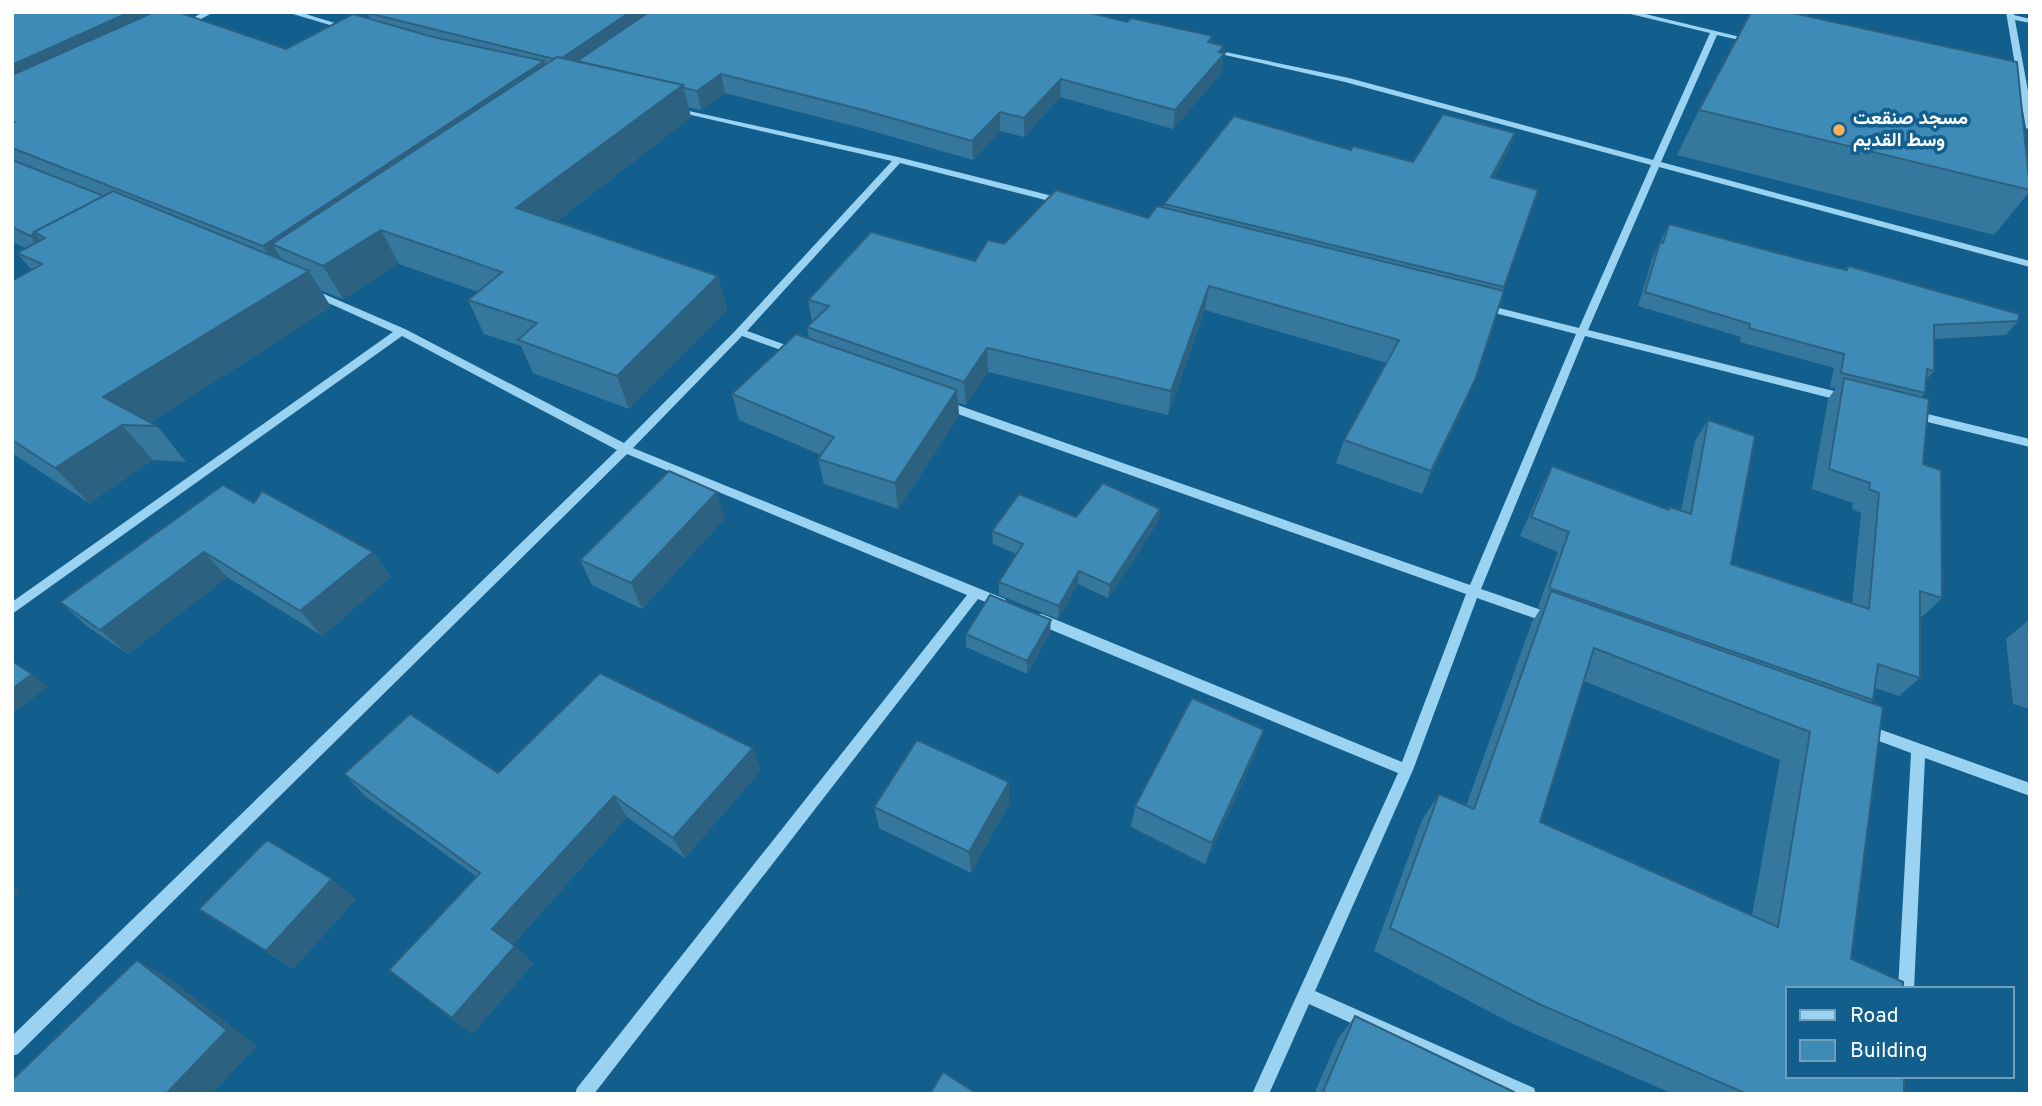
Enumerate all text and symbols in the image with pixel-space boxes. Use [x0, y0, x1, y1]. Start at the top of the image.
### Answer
place label: مسجد صنقعت وسط القديم [1853, 107, 1968, 153]
marker: مسجد صنقعت وسط القديم [1831, 122, 1847, 138]
legend [1786, 987, 2014, 1078]
text: Road [1850, 1003, 1899, 1030]
text: Building [1850, 1038, 1928, 1065]

